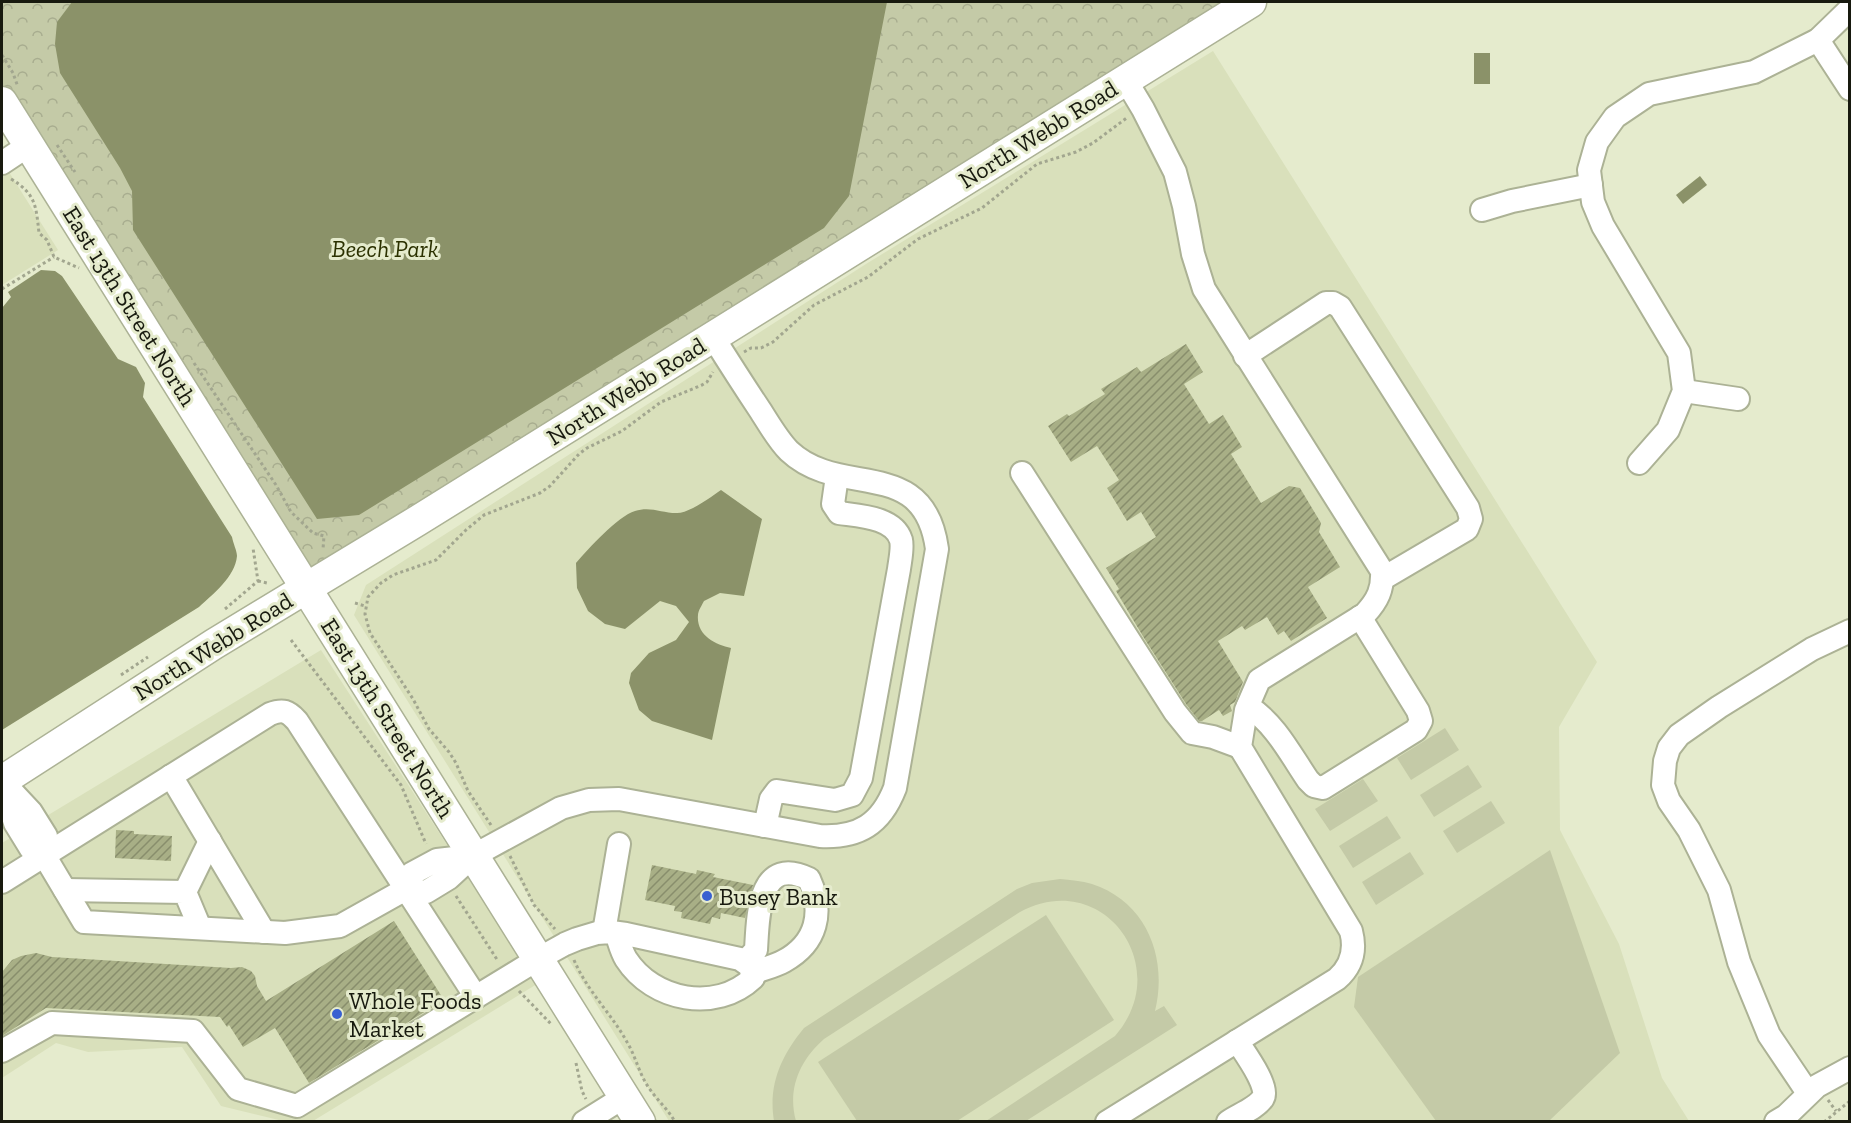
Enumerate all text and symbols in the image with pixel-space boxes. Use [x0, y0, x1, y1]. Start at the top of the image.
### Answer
street label: North Webb Road [953, 74, 1123, 194]
street label: East 13th Street North [57, 201, 203, 412]
park label: Beech Park [332, 234, 439, 263]
street label: North Webb Road [541, 331, 711, 451]
street label: North Webb Road [128, 586, 298, 706]
street label: East 13th Street North [315, 613, 461, 824]
place label: Busey Bank [719, 882, 838, 911]
marker: Busey Bank [700, 889, 714, 903]
place label: Whole Foods Market [349, 986, 482, 1043]
marker: Whole Foods Market [330, 1007, 344, 1021]

